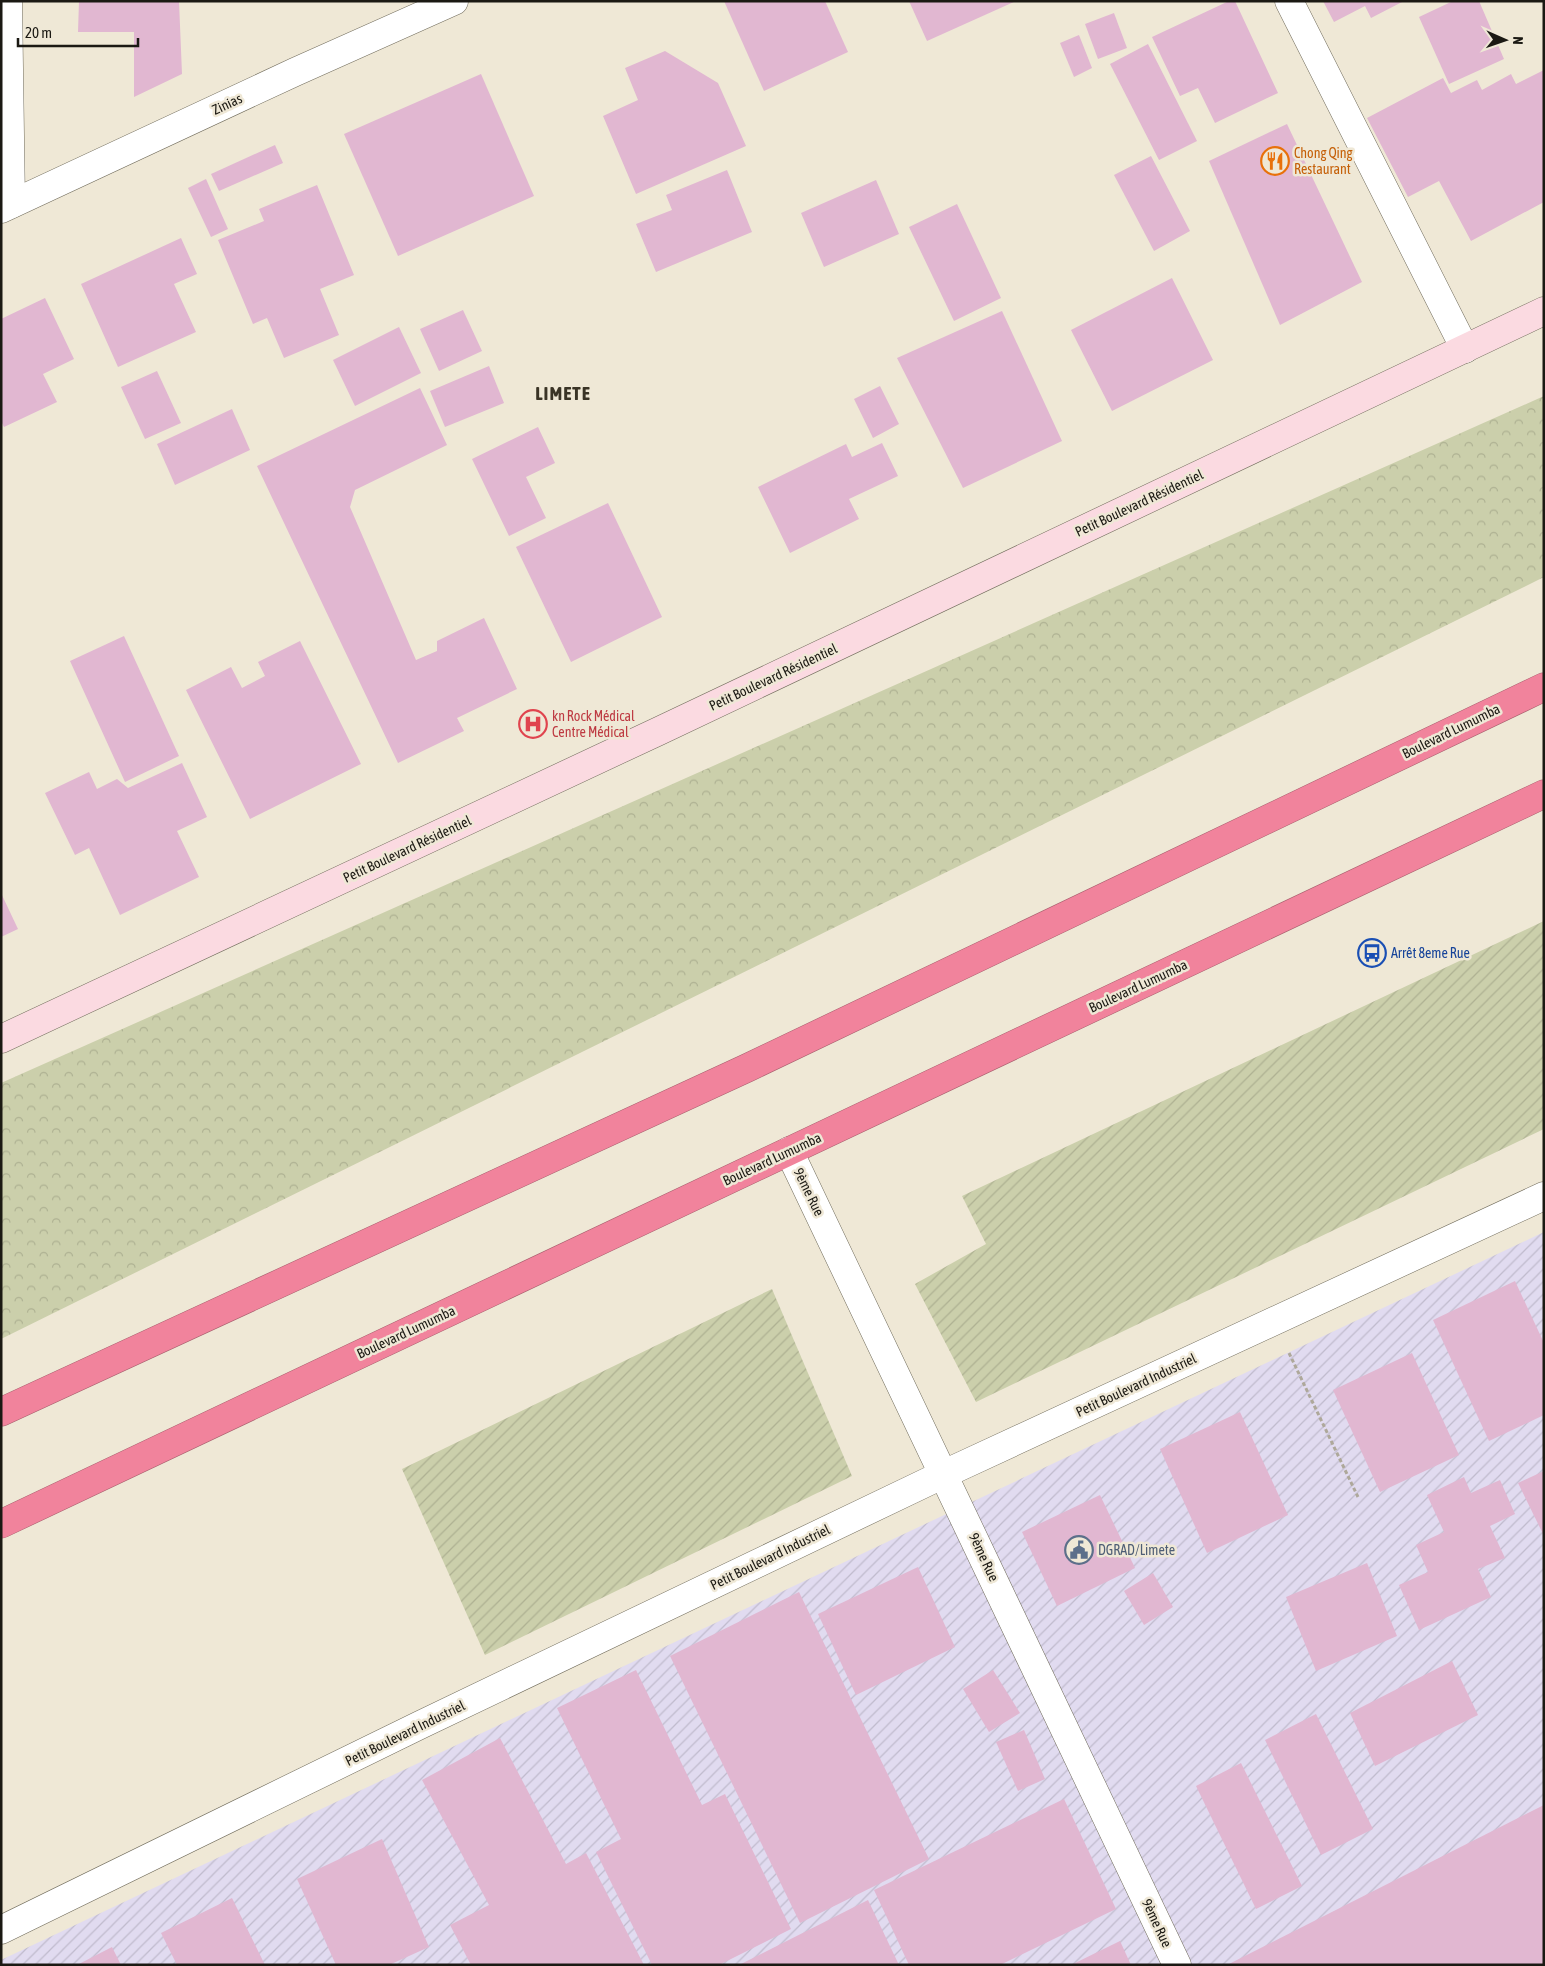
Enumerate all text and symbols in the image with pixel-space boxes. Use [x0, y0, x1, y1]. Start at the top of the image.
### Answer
scale bar [18, 15, 138, 47]
north arrow [1480, 15, 1530, 65]
text: 20 m [25, 24, 52, 41]
text: N [1510, 36, 1526, 45]
street label: Zinias [210, 90, 244, 118]
place label: Chong Qing Restaurant [1294, 145, 1353, 177]
restaurant icon: Chong Qing Restaurant [1260, 146, 1290, 176]
district label: LIMETE [535, 382, 591, 404]
street label: Petit Boulevard Résidentiel [1072, 466, 1206, 540]
street label: Petit Boulevard Résidentiel [706, 640, 840, 714]
street label: Boulevard Lumumba [1399, 700, 1503, 762]
place label: kn Rock Médical Centre Médical [552, 708, 635, 740]
hospital icon: kn Rock Médical Centre Médical [518, 709, 548, 739]
street label: Petit Boulevard Résidentiel [340, 812, 474, 886]
bus stop icon: Arrêt 8eme Rue [1357, 938, 1387, 968]
place label: Arrêt 8eme Rue [1391, 945, 1470, 961]
street label: Boulevard Lumumba [1086, 956, 1190, 1016]
street label: Boulevard Lumumba [720, 1129, 824, 1189]
street label: 9ème Rue [791, 1165, 827, 1219]
street label: Boulevard Lumumba [354, 1302, 458, 1362]
street label: Petit Boulevard Industriel [1073, 1350, 1199, 1420]
street label: Petit Boulevard Industriel [708, 1521, 833, 1593]
street label: 9ème Rue [966, 1530, 1002, 1584]
public building icon: DGRAD/Limete [1064, 1535, 1094, 1565]
place label: DGRAD/Limete [1098, 1542, 1175, 1558]
street label: Petit Boulevard Industriel [343, 1697, 468, 1769]
street label: 9ème Rue [1139, 1896, 1175, 1950]

